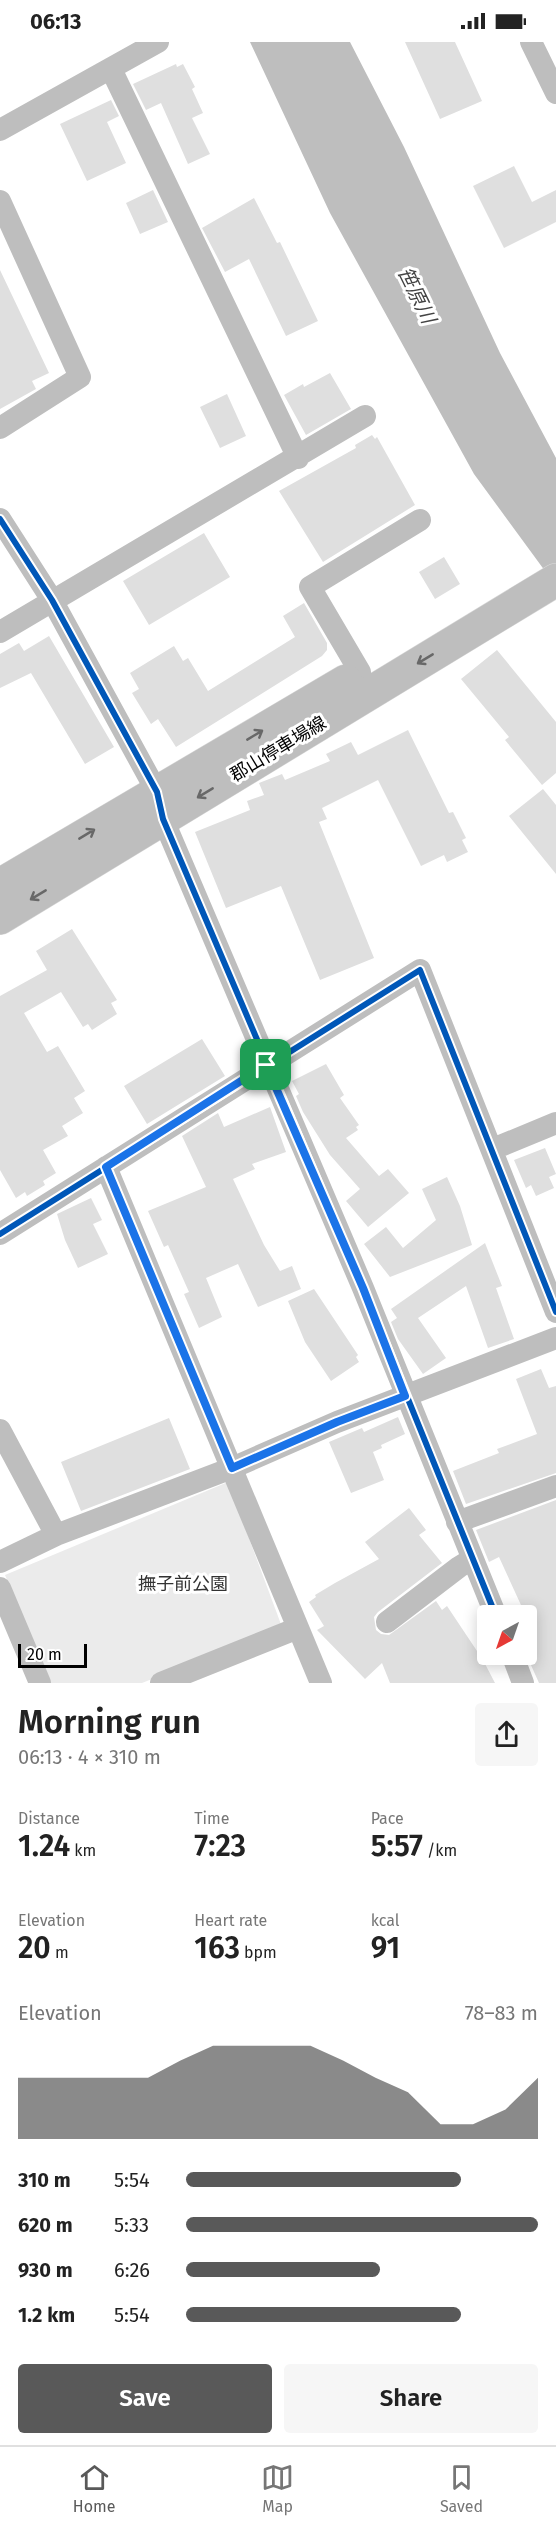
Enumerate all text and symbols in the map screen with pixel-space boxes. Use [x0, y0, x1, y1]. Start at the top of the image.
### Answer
text: 06:13 [30, 8, 81, 35]
water label: 笹原川 [393, 263, 442, 329]
one-way arrow [417, 653, 434, 665]
street label: 郡山停車場線 [226, 712, 330, 786]
one-way arrow [246, 728, 263, 740]
one-way arrow [197, 788, 214, 800]
one-way arrow [78, 827, 95, 839]
one-way arrow [30, 889, 47, 901]
pin [240, 1039, 291, 1090]
icon: arrive [249, 1048, 282, 1081]
park label: 撫子前公園 [138, 1573, 228, 1595]
north arrow [477, 1605, 537, 1665]
map controls [477, 1605, 537, 1665]
scale bar [18, 1641, 87, 1668]
text: 20 m [27, 1645, 62, 1664]
text: Morning run [18, 1702, 201, 1742]
button: share [475, 1703, 538, 1766]
text: 06:13 · 4 × 310 m [18, 1745, 161, 1769]
text: Distance [18, 1809, 80, 1828]
text: Time [194, 1809, 230, 1828]
text: Pace [371, 1809, 404, 1828]
text: 1.24 [18, 1828, 70, 1864]
text: 7:23 [194, 1828, 246, 1864]
text: 5:57 [371, 1828, 423, 1864]
text: km [70, 1841, 96, 1860]
text: /km [423, 1841, 457, 1860]
text: Elevation [18, 1911, 85, 1930]
text: Heart rate [194, 1911, 267, 1930]
text: kcal [371, 1911, 399, 1930]
text: 20 [18, 1930, 51, 1966]
text: 163 [194, 1930, 240, 1966]
text: 91 [371, 1930, 400, 1966]
text: m [51, 1943, 69, 1962]
text: bpm [240, 1943, 277, 1962]
text: Elevation [18, 2001, 102, 2025]
text: 78–83 m [465, 2001, 538, 2025]
text: 310 m [18, 2168, 71, 2192]
text: 5:54 [114, 2168, 150, 2192]
text: 620 m [18, 2213, 73, 2237]
text: 5:33 [114, 2213, 149, 2237]
text: 930 m [18, 2258, 73, 2282]
text: 6:26 [114, 2258, 150, 2282]
text: 1.2 km [18, 2303, 75, 2327]
text: 5:54 [114, 2303, 150, 2327]
button: Save [18, 2364, 272, 2433]
button: Share [284, 2364, 538, 2433]
tab: Home [73, 2461, 116, 2516]
tab: Map [261, 2461, 294, 2516]
tab: Saved [440, 2461, 483, 2516]

